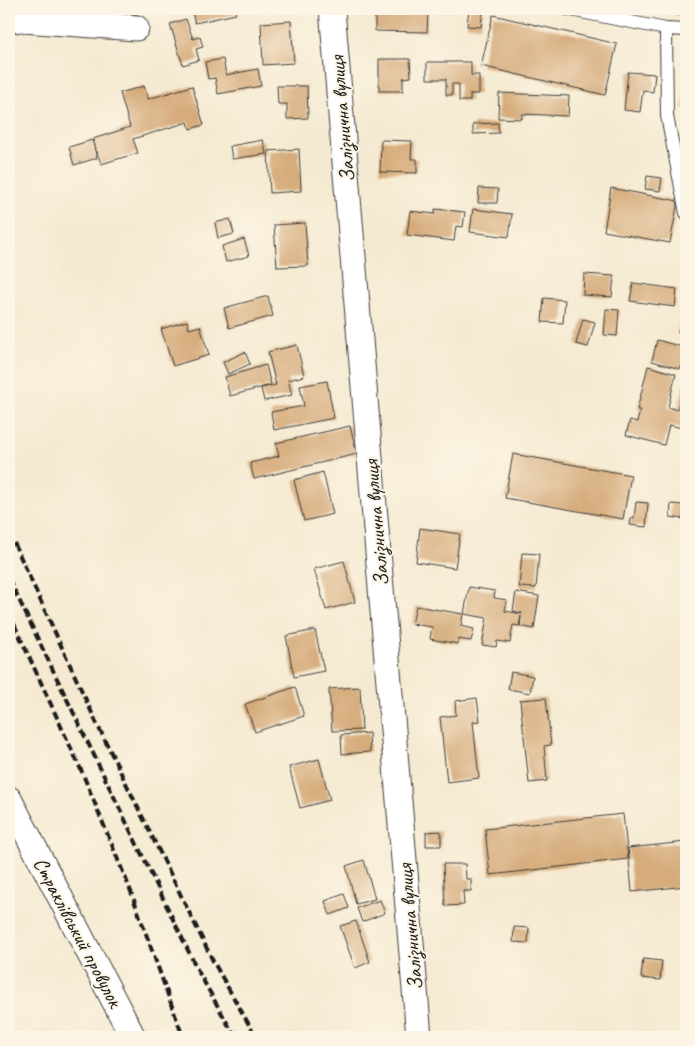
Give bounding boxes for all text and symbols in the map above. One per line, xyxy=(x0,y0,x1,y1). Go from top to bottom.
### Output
street label: Залізнична вулиця xyxy=(323,53,361,183)
street label: Залізнична вулиця xyxy=(357,457,395,587)
street label: Страклівський провулок xyxy=(28,853,130,1013)
street label: Залізнична вулиця xyxy=(391,861,429,991)

